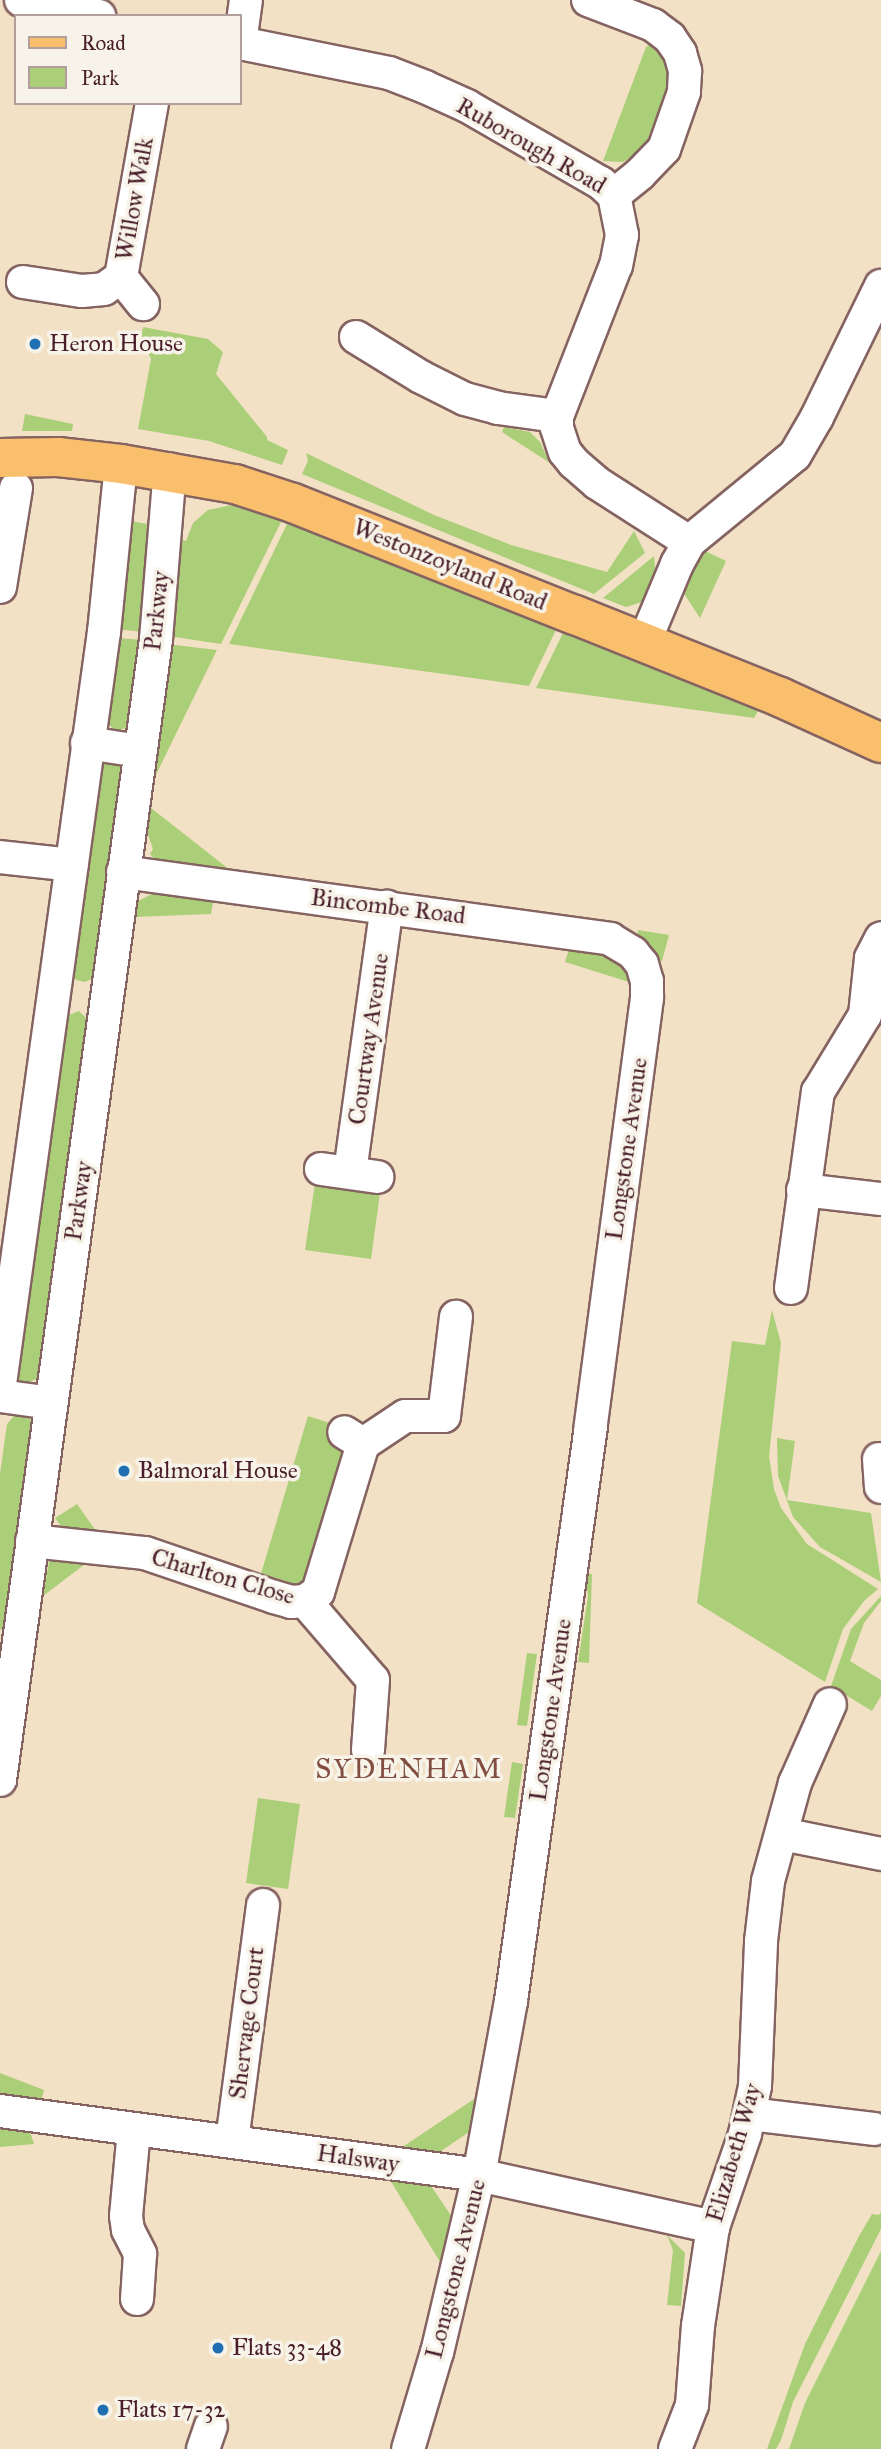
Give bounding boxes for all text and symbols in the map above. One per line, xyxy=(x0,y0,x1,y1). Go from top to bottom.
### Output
legend xyxy=(14,14,242,105)
text: Road xyxy=(81,30,126,56)
text: Park xyxy=(81,65,119,91)
street label: Ruborough Road xyxy=(451,92,611,200)
street label: Willow Walk xyxy=(110,135,160,263)
place label: Heron House xyxy=(49,330,183,358)
marker: Heron House xyxy=(27,336,43,352)
street label: Westonzoyland Road xyxy=(349,513,551,617)
street label: Parkway xyxy=(138,570,176,652)
street label: Bincombe Road xyxy=(309,883,467,931)
street label: Courtway Avenue xyxy=(343,951,395,1127)
street label: Longstone Avenue xyxy=(600,1056,654,1242)
street label: Parkway xyxy=(59,1159,99,1243)
place label: Balmoral House xyxy=(138,1457,298,1485)
marker: Balmoral House xyxy=(116,1463,132,1479)
street label: Charlton Close xyxy=(148,1543,298,1611)
street label: Longstone Avenue xyxy=(524,1617,578,1803)
district label: SYDENHAM xyxy=(316,1752,502,1786)
street label: Shervage Court xyxy=(223,1945,271,2101)
street label: Elizabeth Way xyxy=(700,2080,768,2226)
street label: Halsway xyxy=(315,2139,401,2179)
street label: Longstone Avenue xyxy=(420,2176,492,2362)
place label: Flats 33-48 xyxy=(232,2334,342,2362)
marker: Flats 33-48 xyxy=(210,2340,226,2356)
place label: Flats 17-32 xyxy=(117,2396,225,2424)
marker: Flats 17-32 xyxy=(95,2402,111,2418)

